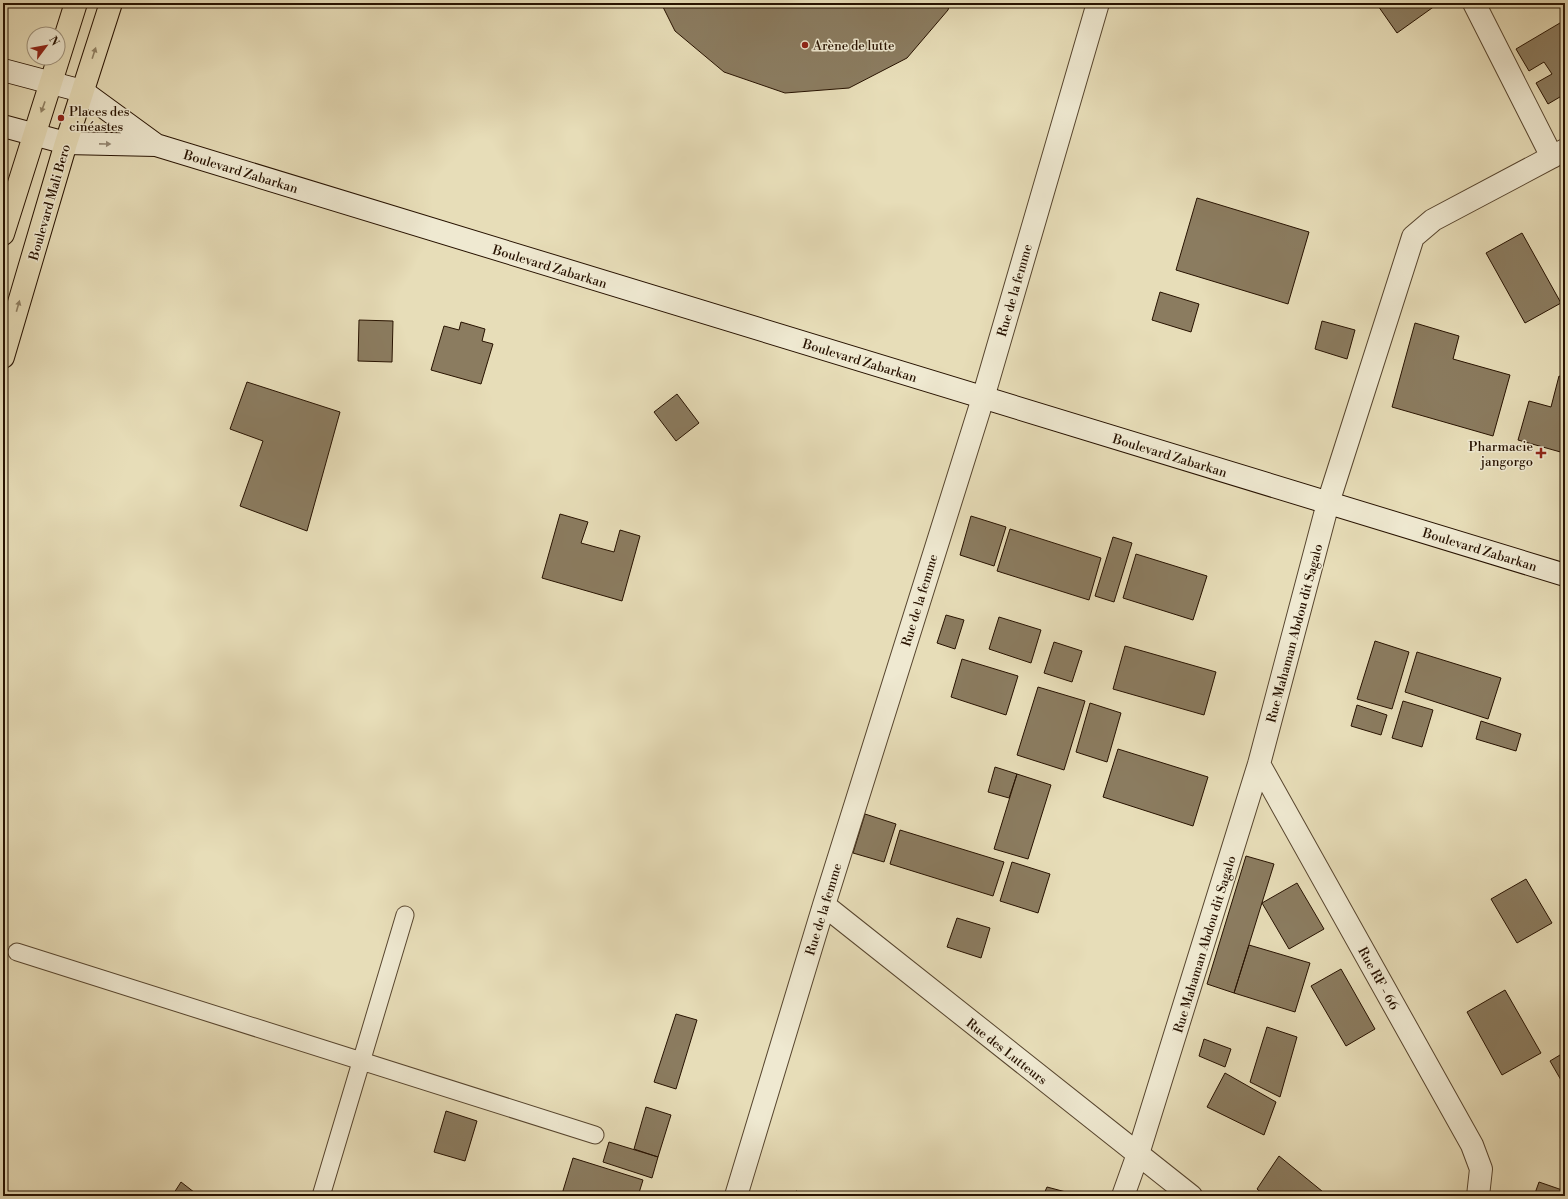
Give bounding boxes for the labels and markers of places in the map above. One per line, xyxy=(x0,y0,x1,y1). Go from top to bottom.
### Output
place label: Arène de lutte xyxy=(812,38,895,54)
marker: Arène de lutte xyxy=(800,40,810,50)
place label: Places des cinéastes xyxy=(69,104,130,135)
marker: Places des cinéastes xyxy=(56,113,66,123)
place label: Pharmacie jangorgo xyxy=(1469,439,1533,470)
marker: Pharmacie jangorgo xyxy=(1536,448,1546,458)

